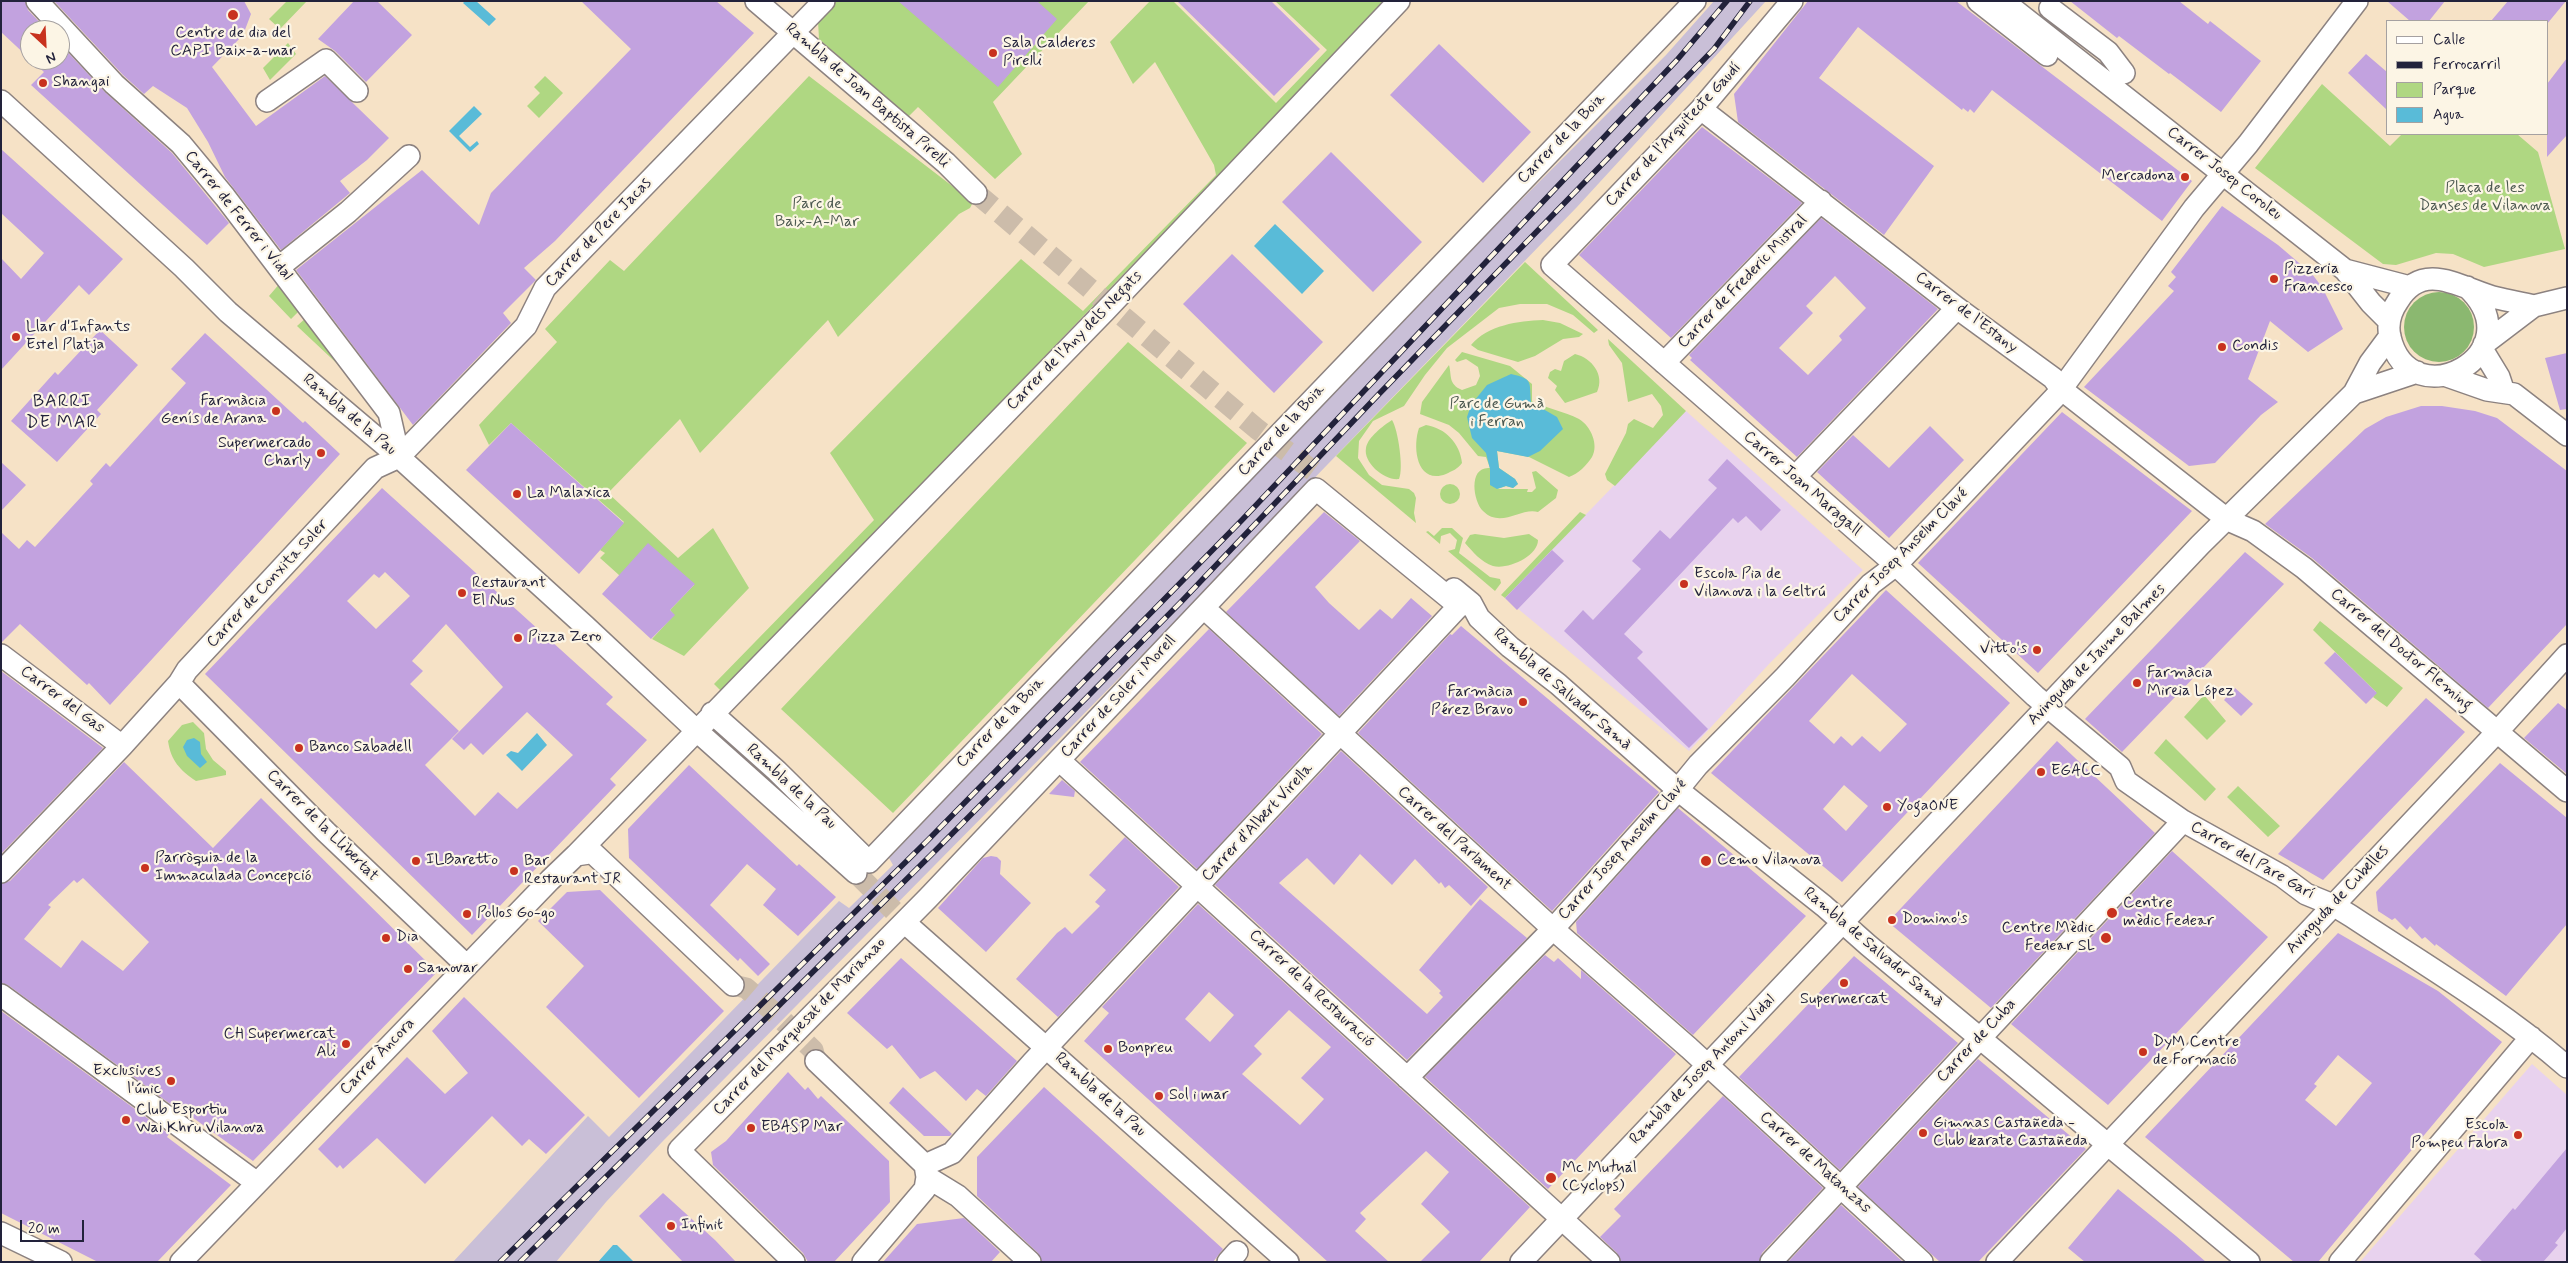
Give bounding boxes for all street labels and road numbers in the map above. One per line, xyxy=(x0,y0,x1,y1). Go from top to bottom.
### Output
street label: Rambla de Joan Baptista Pirelli xyxy=(781,19,953,173)
street label: Carrer de l'Arquitecte Gaudí xyxy=(1602,59,1746,211)
street label: Carrer de la Boia xyxy=(1514,90,1610,188)
street label: Carrer Josep Coroleu xyxy=(2163,123,2285,225)
street label: Carrer de Ferrer i Vidal xyxy=(180,147,296,285)
street label: Carrer de Pere Jacas xyxy=(542,174,656,292)
street label: Carrer de Frederic Mistral xyxy=(1674,211,1812,353)
street label: Carrer de l'Any dels Negats xyxy=(1003,267,1147,415)
street label: Carrer de l'Estany xyxy=(1911,268,2021,358)
street label: Rambla de la Pau xyxy=(298,370,400,460)
street label: Carrer de la Boia xyxy=(1235,381,1329,481)
street label: Carrer Joan Maragall xyxy=(1739,427,1865,541)
street label: Carrer Josep Anselm Clavé xyxy=(1830,485,1972,627)
street label: Carrer de Conxita Soler xyxy=(203,516,333,652)
street label: Avinguda de Jaume Balmes xyxy=(2024,580,2170,730)
street label: Carrer del Doctor Fleming xyxy=(2326,585,2476,715)
street label: Rambla de Salvador Samà xyxy=(1489,625,1635,755)
street label: Carrer de Soler i Morell xyxy=(1057,632,1181,762)
street label: Carrer del Gas xyxy=(16,662,108,738)
street label: Carrer de la Boia xyxy=(953,674,1049,772)
street label: Rambla de la Pau xyxy=(742,740,840,834)
street label: Carrer d'Albert Virella xyxy=(1198,760,1318,886)
street label: Carrer de la Llibertat xyxy=(262,766,382,886)
street label: Carrer Josep Anselm Clavé xyxy=(1555,776,1691,924)
street label: Carrer del Parlament xyxy=(1393,783,1515,895)
street label: Carrer del Pare Garí xyxy=(2187,818,2317,904)
street label: Avinguda de Cubelles xyxy=(2283,842,2393,958)
street label: Rambla de Salvador Samà xyxy=(1799,884,1947,1012)
street label: Carrer de la Restauració xyxy=(1245,926,1377,1052)
street label: Carrer del Marquesat de Marianao xyxy=(710,934,890,1120)
street label: Rambla de Josep Antoni Vidal xyxy=(1626,991,1780,1149)
street label: Carrer de Cuba xyxy=(1933,995,2021,1087)
street label: Carrer Àncora xyxy=(337,1015,419,1099)
street label: Rambla de la Pau xyxy=(1050,1049,1150,1141)
street label: Carrer de Matanzas xyxy=(1755,1108,1875,1218)

